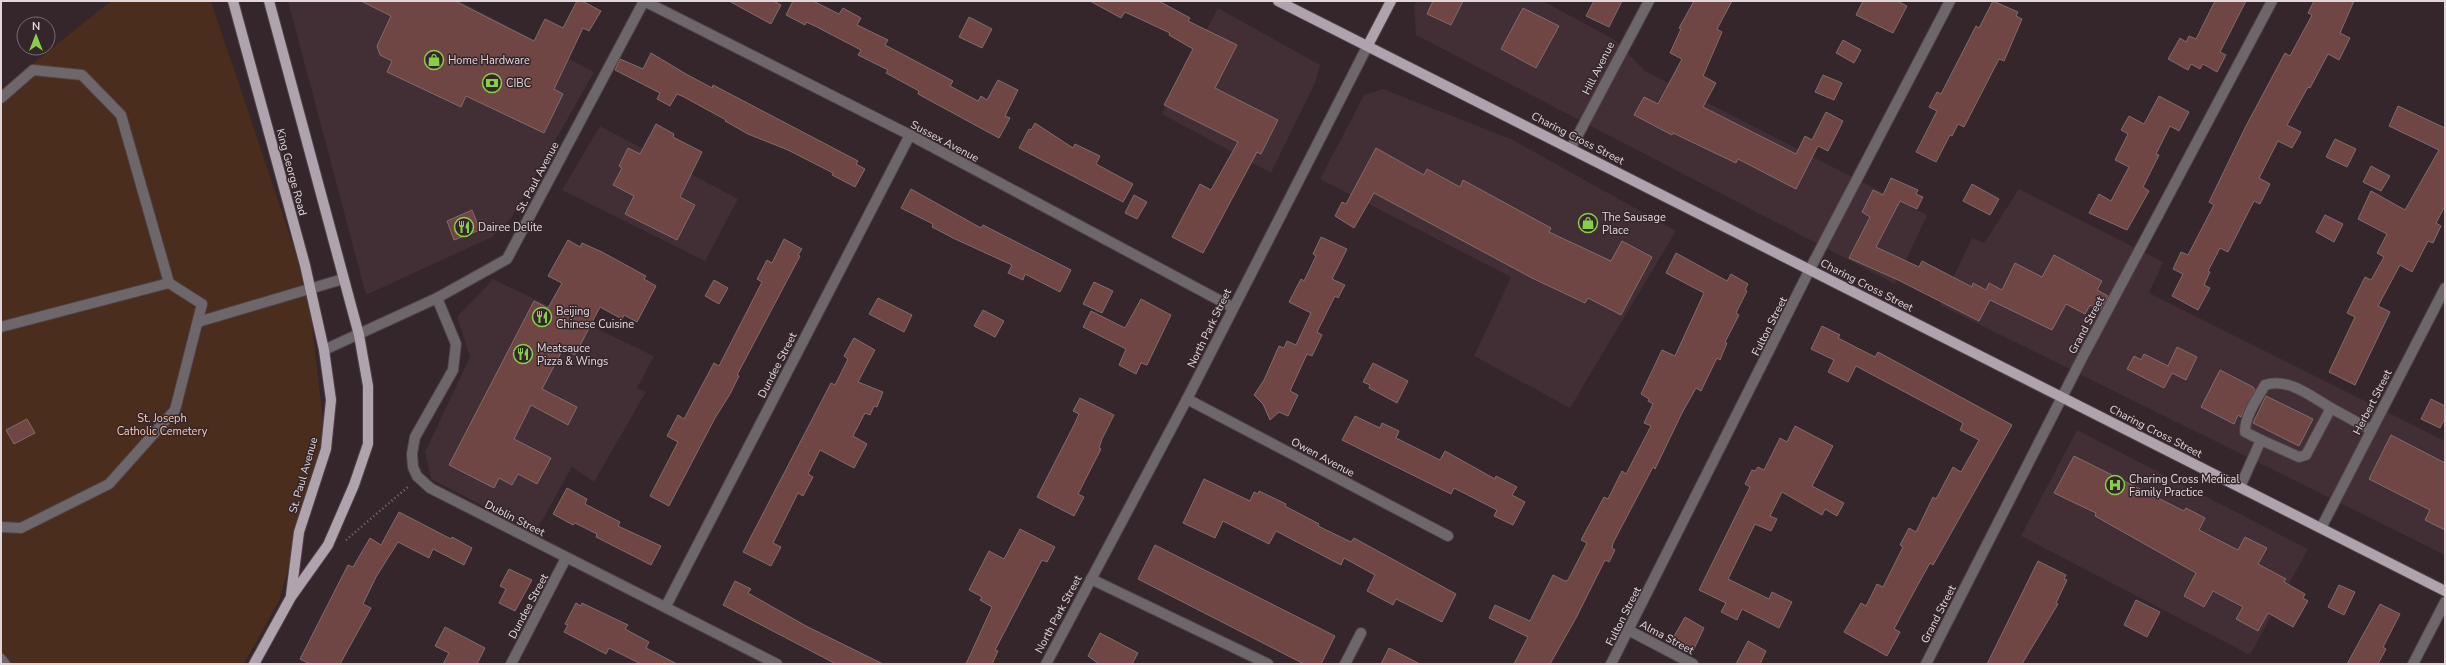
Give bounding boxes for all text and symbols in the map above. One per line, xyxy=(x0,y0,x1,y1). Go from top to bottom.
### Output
north arrow xyxy=(16,16,56,56)
text: N xyxy=(32,19,40,34)
street label: Hill Avenue xyxy=(1579,39,1618,97)
shop icon: Home Hardware xyxy=(423,49,445,71)
place label: Home Hardware xyxy=(448,53,530,68)
bank icon: CIBC xyxy=(481,72,503,94)
place label: CIBC xyxy=(506,76,531,91)
street label: Charing Cross Street xyxy=(1529,109,1627,168)
street label: Sussex Avenue xyxy=(908,117,982,166)
street label: King George Road xyxy=(273,127,310,217)
street label: St. Paul Avenue xyxy=(512,139,563,215)
place label: The Sausage Place xyxy=(1602,210,1666,238)
shop icon: The Sausage Place xyxy=(1577,212,1599,234)
restaurant icon: Dairee Delite xyxy=(453,216,475,238)
place label: Dairee Delite xyxy=(478,220,543,235)
street label: Charing Cross Street xyxy=(1818,256,1916,315)
street label: North Park Street xyxy=(1184,286,1235,370)
street label: Fulton Street xyxy=(1748,294,1791,358)
street label: Grand Street xyxy=(2065,294,2108,357)
place label: Beijing Chinese Cuisine xyxy=(556,304,634,332)
restaurant icon: Beijing Chinese Cuisine xyxy=(531,306,553,328)
street label: Dundee Street xyxy=(755,330,800,401)
place label: Meatsauce Pizza & Wings xyxy=(537,341,608,369)
restaurant icon: Meatsauce Pizza & Wings xyxy=(512,343,534,365)
street label: Herbert Street xyxy=(2350,367,2395,437)
street label: Charing Cross Street xyxy=(2107,402,2205,461)
park label: St. Joseph Catholic Cemetery xyxy=(117,411,208,439)
street label: Owen Avenue xyxy=(1288,434,1357,481)
street label: St. Paul Avenue xyxy=(285,435,322,515)
place label: Charing Cross Medical Family Practice xyxy=(2129,472,2240,500)
hospital icon: Charing Cross Medical Family Practice xyxy=(2104,474,2126,496)
street label: Dublin Street xyxy=(482,497,548,540)
street label: Dundee Street xyxy=(505,571,552,641)
street label: North Park Street xyxy=(1032,573,1085,656)
street label: Grand Street xyxy=(1917,583,1960,646)
street label: Fulton Street xyxy=(1602,584,1645,648)
street label: Alma Street xyxy=(1637,617,1697,658)

